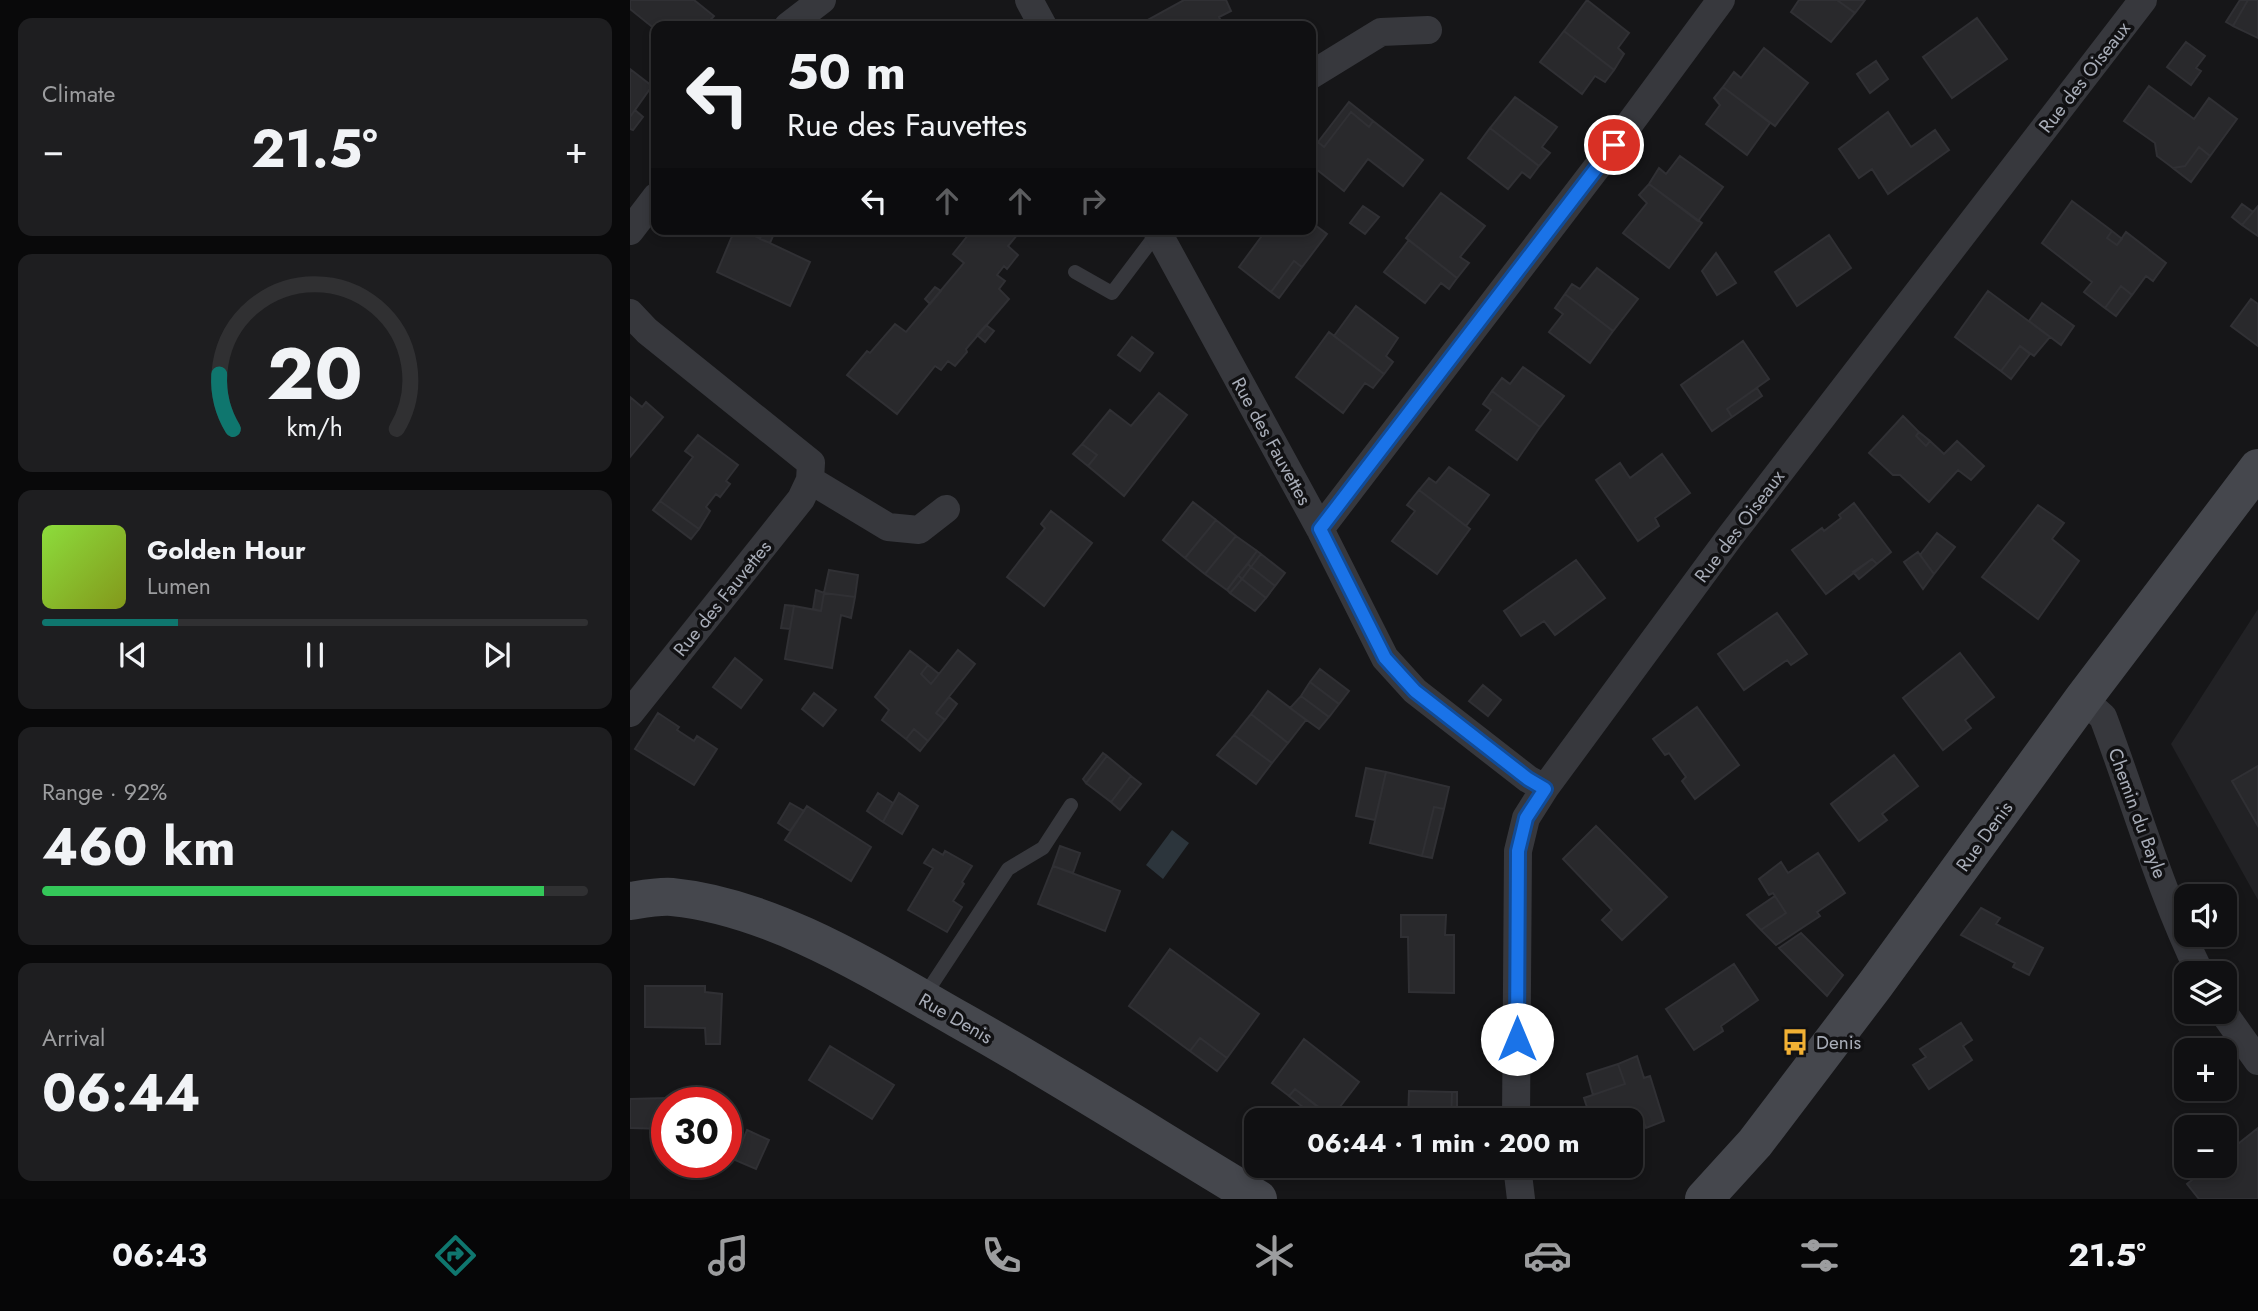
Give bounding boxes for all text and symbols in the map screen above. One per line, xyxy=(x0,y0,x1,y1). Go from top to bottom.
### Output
street label: Rue des Oiseaux xyxy=(2032,16,2136,139)
text: 50 m xyxy=(787,37,906,107)
icon: left xyxy=(672,49,763,140)
text: Climate xyxy=(42,77,115,111)
text: Rue des Fauvettes xyxy=(787,102,1027,148)
text: 21.5° xyxy=(251,111,378,187)
pin xyxy=(1584,115,1644,175)
text: − xyxy=(42,122,64,177)
text: + xyxy=(565,122,588,177)
icon: arrive xyxy=(1595,126,1633,164)
icon: left xyxy=(855,182,893,220)
icon: ahead xyxy=(928,182,966,220)
icon: ahead xyxy=(1001,182,1039,220)
icon: right xyxy=(1074,182,1112,220)
text: 20 xyxy=(267,322,363,427)
street label: Rue des Fauvettes xyxy=(1225,372,1318,510)
text: km/h xyxy=(287,409,343,445)
street label: Rue des Oiseaux xyxy=(1688,464,1791,588)
text: Golden Hour xyxy=(147,531,306,569)
street label: Rue des Fauvettes xyxy=(667,534,778,662)
text: Lumen xyxy=(147,569,211,603)
icon: previous xyxy=(114,636,152,674)
icon: pause xyxy=(296,636,334,674)
icon: next xyxy=(478,636,516,674)
street label: Chemin du Bayle xyxy=(2101,744,2174,882)
text: Range · 92% xyxy=(42,775,167,809)
street label: Rue Denis xyxy=(1950,795,2019,877)
text: 460 km xyxy=(42,809,236,885)
map controls xyxy=(2174,884,2237,1178)
button: sound xyxy=(2174,884,2237,947)
button: layers xyxy=(2174,961,2237,1024)
street label: Rue Denis xyxy=(914,986,998,1051)
position arrow xyxy=(1480,1002,1554,1076)
text: Arrival xyxy=(42,1021,105,1055)
bus stop icon: Denis xyxy=(1780,1027,1810,1057)
place label: Denis xyxy=(1816,1029,1862,1056)
button: + xyxy=(2174,1038,2237,1101)
text: 06:44 xyxy=(42,1055,201,1131)
speed limit sign: 30 xyxy=(651,1087,742,1178)
button: − xyxy=(2174,1115,2237,1178)
text: 06:44 · 1 min · 200 m xyxy=(1307,1124,1580,1162)
icon: directions xyxy=(431,1231,480,1280)
icon: music xyxy=(704,1231,753,1280)
icon: phone xyxy=(977,1231,1026,1280)
icon: climate xyxy=(1250,1231,1299,1280)
icon: car xyxy=(1523,1231,1572,1280)
icon: filters xyxy=(1795,1231,1844,1280)
text: 06:43 xyxy=(112,1232,207,1278)
text: 21.5° xyxy=(2068,1232,2146,1278)

